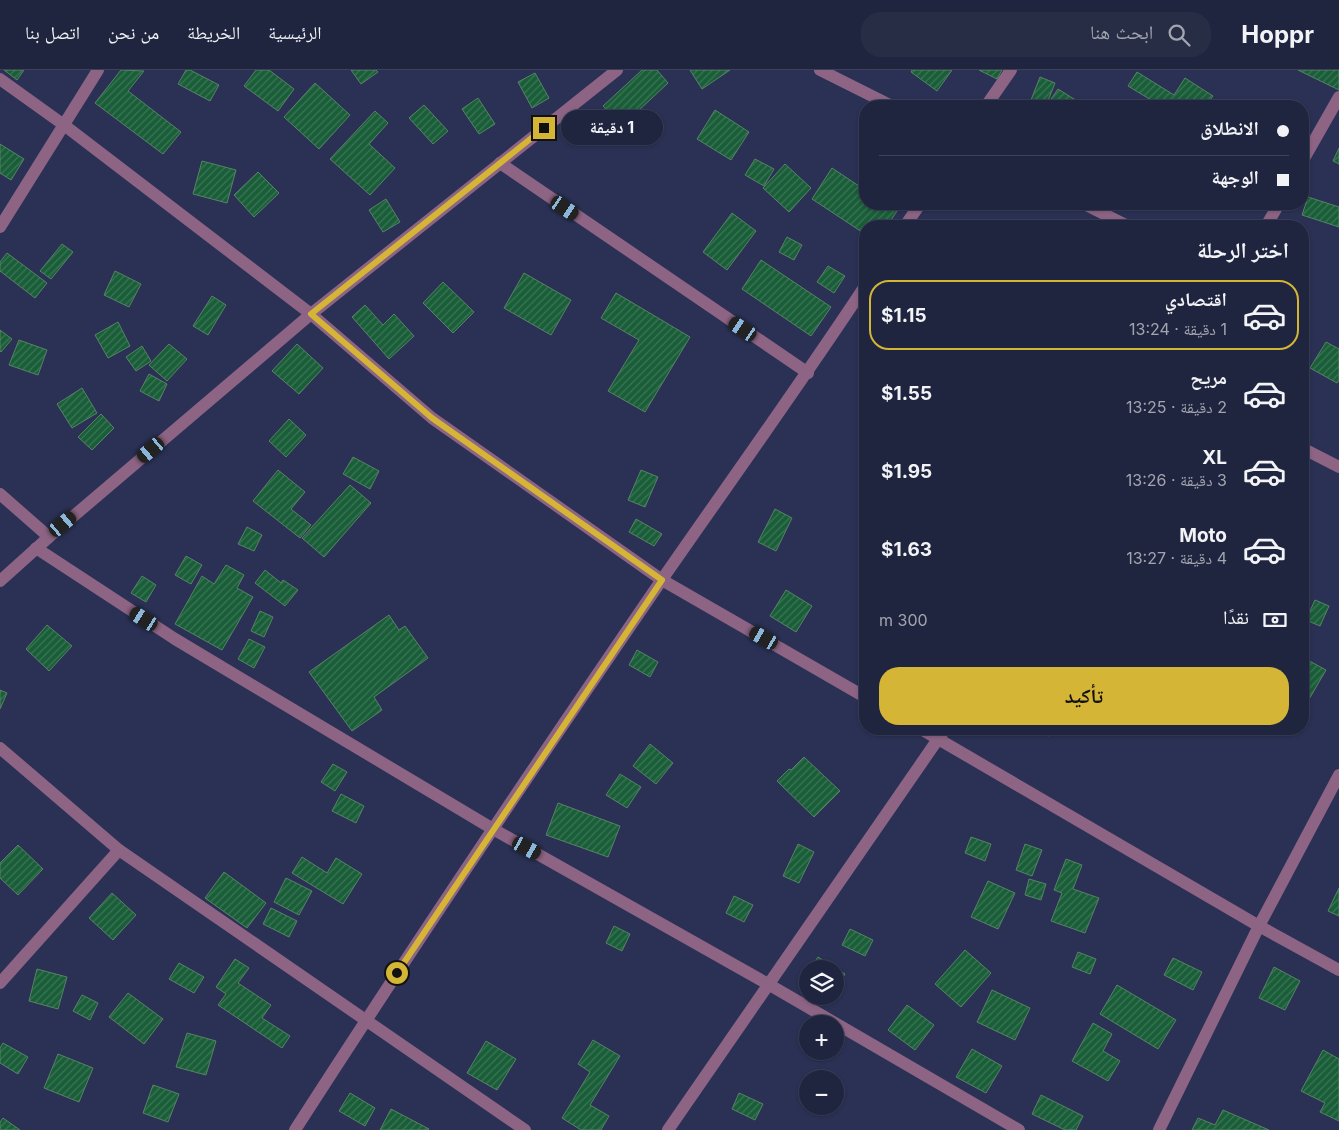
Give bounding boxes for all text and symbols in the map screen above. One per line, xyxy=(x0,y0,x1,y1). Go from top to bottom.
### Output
search box xyxy=(861,12,1211,57)
text: Hoppr xyxy=(1241,20,1314,49)
text: ابحث هنا xyxy=(1090,21,1153,44)
icon: search xyxy=(1165,21,1193,49)
text: اتصل بنا xyxy=(25,22,80,43)
text: من نحن xyxy=(108,22,159,43)
text: الخريطة xyxy=(187,22,240,43)
text: الرئيسية xyxy=(268,22,322,43)
callout: 1 دقيقة xyxy=(562,110,664,146)
route end xyxy=(533,117,555,139)
text: 1 دقيقة xyxy=(590,117,634,137)
text: الانطلاق xyxy=(1200,117,1259,140)
text: الوجهة xyxy=(1211,166,1259,189)
car xyxy=(548,193,581,223)
text: اختر الرحلة xyxy=(1197,237,1289,263)
text: اقتصادي xyxy=(1165,288,1227,311)
icon: car xyxy=(1242,293,1287,338)
text: $1.15 xyxy=(881,304,927,327)
car xyxy=(726,314,759,344)
text: 1 دقيقة · 13:24 xyxy=(1129,319,1227,339)
text: مريح xyxy=(1190,366,1227,389)
icon: car xyxy=(1242,371,1287,416)
text: $1.55 xyxy=(881,382,932,405)
text: 2 دقيقة · 13:25 xyxy=(1126,397,1227,417)
car xyxy=(134,435,167,465)
text: XL xyxy=(1202,446,1227,469)
icon: car xyxy=(1242,449,1287,494)
text: $1.95 xyxy=(881,460,932,483)
text: 3 دقيقة · 13:26 xyxy=(1126,470,1227,490)
car xyxy=(46,509,79,539)
text: Moto xyxy=(1179,524,1227,547)
icon: car xyxy=(1242,527,1287,572)
text: $1.63 xyxy=(881,538,932,561)
text: 4 دقيقة · 13:27 xyxy=(1126,548,1227,568)
car xyxy=(127,605,160,633)
text: نقدًا xyxy=(1223,606,1249,629)
icon: cash xyxy=(1261,606,1289,634)
text: 300 m xyxy=(879,610,928,630)
car xyxy=(747,624,780,652)
button: تأكيد xyxy=(879,667,1289,725)
car xyxy=(510,834,543,862)
map controls xyxy=(799,960,844,1115)
button: layers xyxy=(799,960,844,1005)
route start xyxy=(386,962,408,984)
button: + xyxy=(799,1015,844,1060)
button: − xyxy=(799,1070,844,1115)

